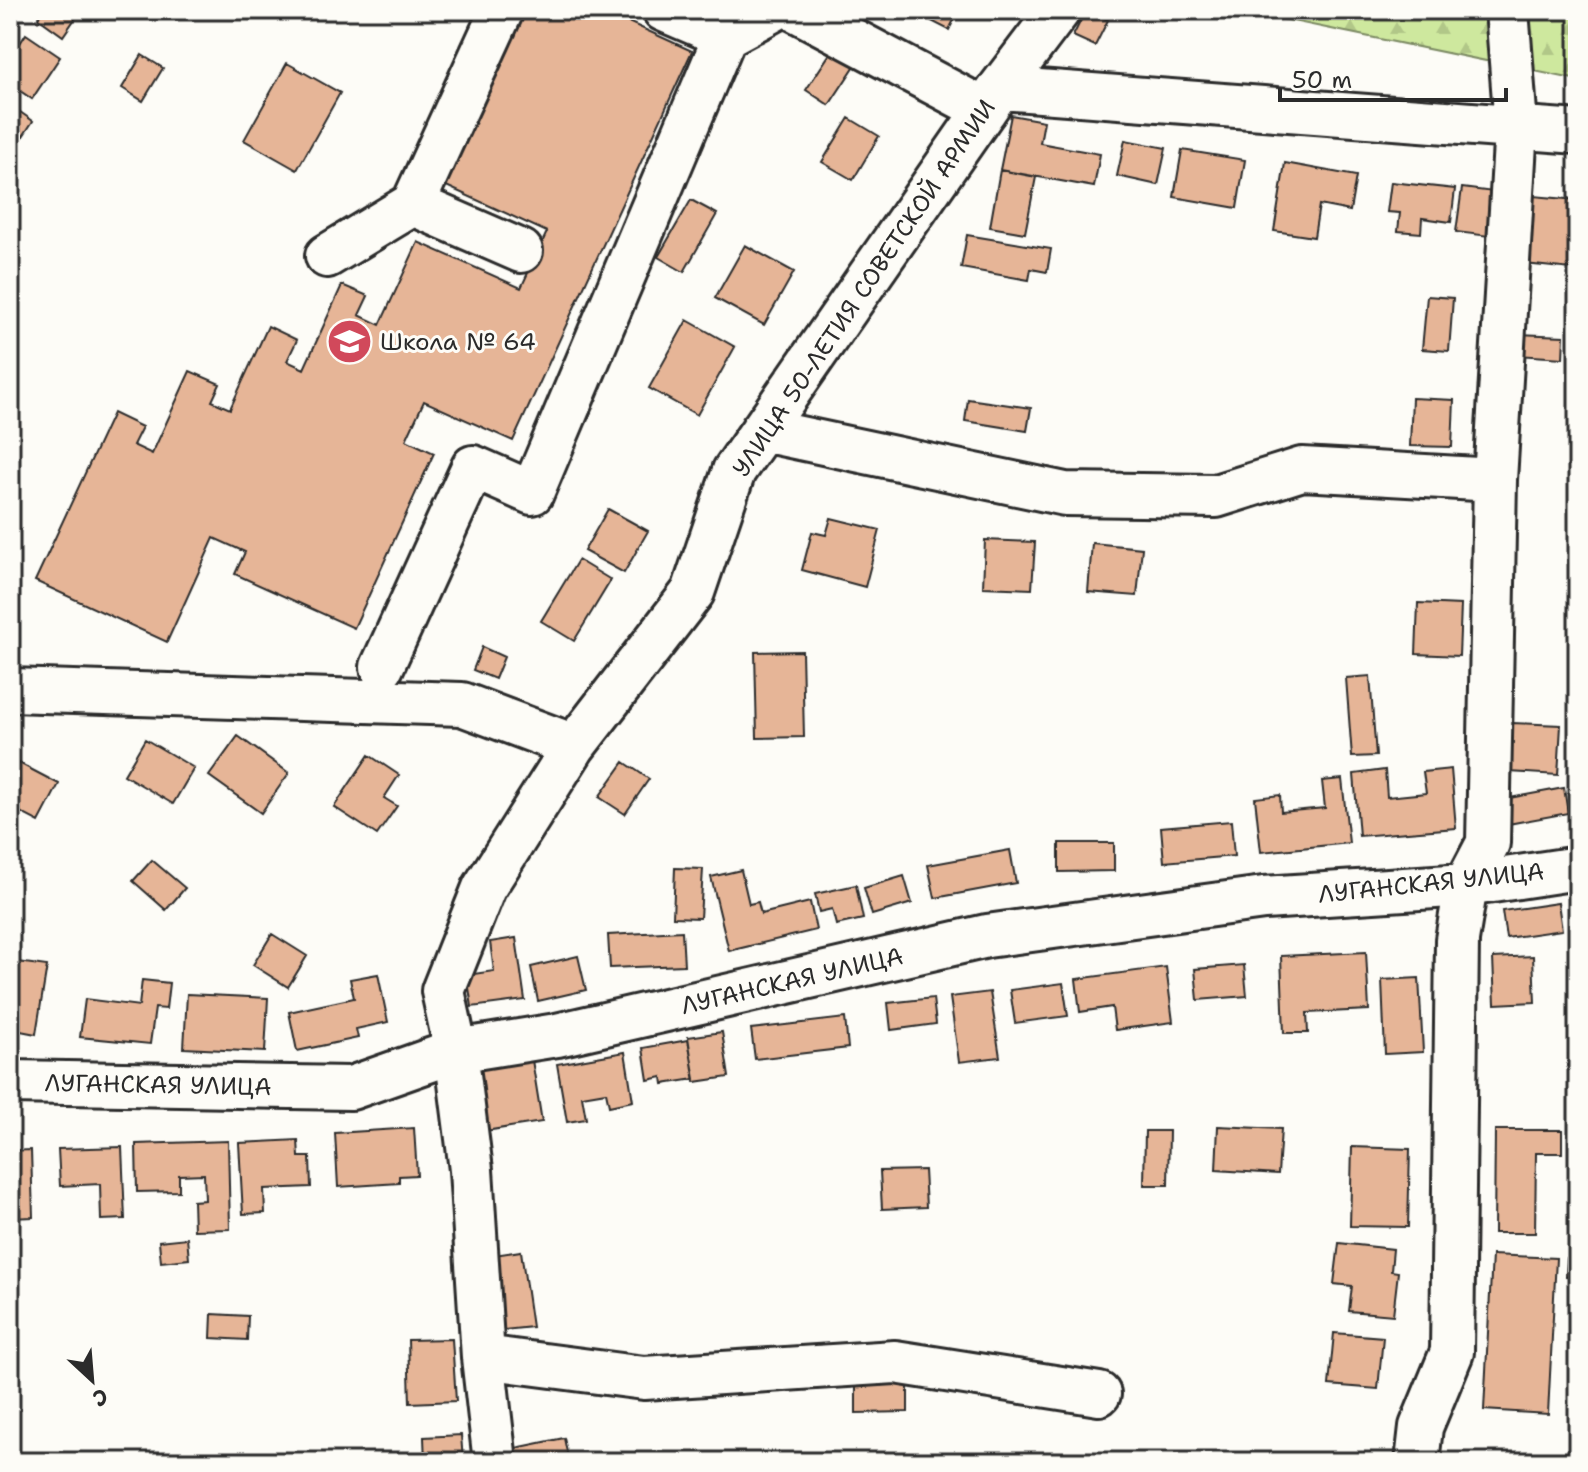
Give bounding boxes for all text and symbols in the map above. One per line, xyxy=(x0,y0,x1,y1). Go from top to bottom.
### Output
scale bar xyxy=(1280,52,1506,102)
text: 50 m xyxy=(1292,64,1352,96)
street label: УЛИЦА 50-ЛЕТИЯ СОВЕТСКОЙ АРМИИ xyxy=(725,93,1003,483)
school or university icon: Школа № 64 xyxy=(325,318,373,366)
place label: Школа № 64 xyxy=(380,326,536,358)
street label: ЛУГАНСКАЯ УЛИЦА xyxy=(1316,855,1546,911)
street label: ЛУГАНСКАЯ УЛИЦА xyxy=(678,940,906,1022)
street label: ЛУГАНСКАЯ УЛИЦА xyxy=(44,1067,272,1103)
north arrow xyxy=(52,1340,132,1420)
text: С xyxy=(88,1382,113,1414)

